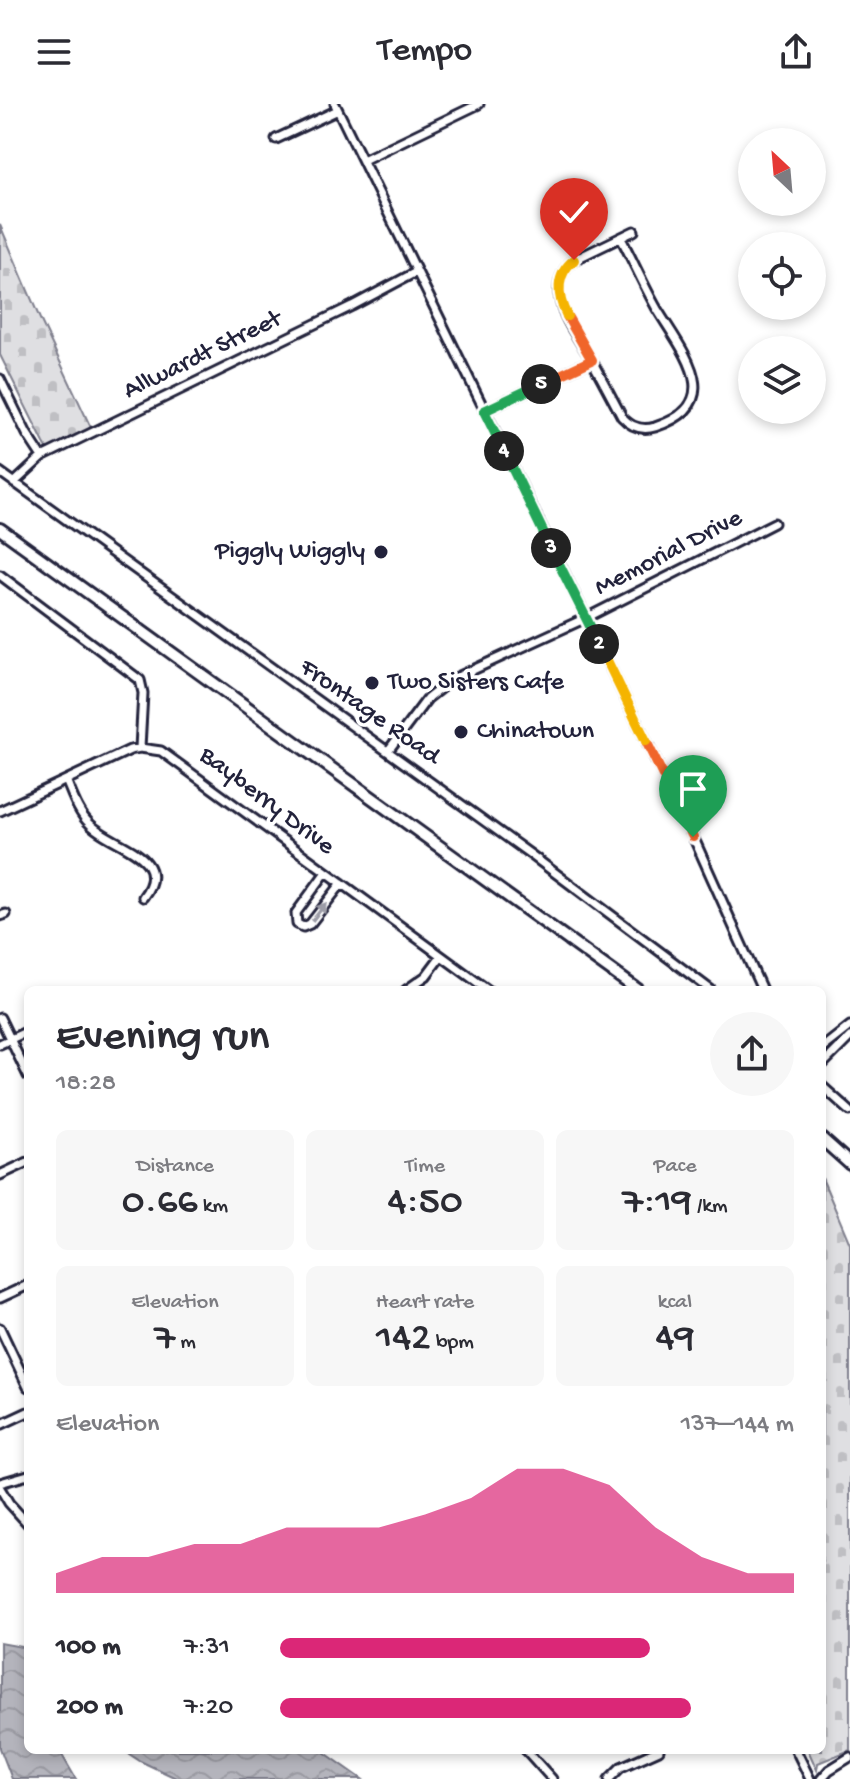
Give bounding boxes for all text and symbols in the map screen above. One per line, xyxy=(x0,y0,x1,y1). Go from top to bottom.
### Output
icon: menu xyxy=(32,30,76,74)
icon: share xyxy=(774,30,818,74)
text: Tempo xyxy=(378,31,472,74)
north arrow xyxy=(738,128,826,216)
map controls xyxy=(738,128,826,424)
pin xyxy=(540,178,608,260)
icon: check xyxy=(552,190,596,234)
button: locate xyxy=(738,232,826,320)
street label: Allwardt Street xyxy=(119,303,289,408)
button: layers xyxy=(738,336,826,424)
pin: 5 xyxy=(521,364,561,404)
text: 5 xyxy=(535,371,547,397)
pin: 4 xyxy=(484,431,524,471)
text: 4 xyxy=(499,438,509,464)
street label: Memorial Drive xyxy=(590,503,748,604)
pin: 3 xyxy=(531,528,571,568)
text: 3 xyxy=(545,535,557,561)
place label: Piggly Wiggly xyxy=(214,537,365,568)
marker: Piggly Wiggly xyxy=(372,543,390,561)
pin: 2 xyxy=(579,624,619,664)
text: 2 xyxy=(594,631,604,657)
street label: Frontage Road xyxy=(292,653,447,774)
place label: Two Sisters Cafe xyxy=(386,668,565,699)
marker: Two Sisters Cafe xyxy=(363,674,381,692)
place label: Chinatown xyxy=(477,717,595,748)
marker: Chinatown xyxy=(452,723,470,741)
street label: Bayberry Drive xyxy=(191,740,340,863)
pin xyxy=(659,755,727,837)
icon: arrive xyxy=(671,767,715,811)
one-way arrow xyxy=(311,902,327,922)
button: share xyxy=(710,1012,794,1096)
text: Evening run xyxy=(56,1013,269,1065)
text: 18:28 xyxy=(56,1069,116,1100)
text: Distance xyxy=(136,1154,214,1180)
text: Time xyxy=(405,1154,445,1180)
text: Pace xyxy=(653,1154,697,1180)
text: 0.66 xyxy=(122,1180,198,1227)
text: 4:50 xyxy=(387,1180,463,1227)
text: 7:19 xyxy=(622,1180,692,1227)
text: km xyxy=(198,1194,228,1220)
text: /km xyxy=(692,1194,728,1220)
text: Elevation xyxy=(131,1290,219,1316)
text: Heart rate xyxy=(376,1290,474,1316)
text: kcal xyxy=(658,1290,692,1316)
text: 7 xyxy=(154,1316,175,1363)
text: 142 xyxy=(376,1316,431,1363)
text: 49 xyxy=(656,1316,694,1363)
text: m xyxy=(175,1330,196,1356)
text: bpm xyxy=(431,1330,474,1356)
text: Elevation xyxy=(56,1410,159,1441)
text: 137–144 m xyxy=(681,1410,794,1441)
text: 100 m xyxy=(56,1633,121,1664)
text: 7:31 xyxy=(184,1633,230,1664)
text: 200 m xyxy=(56,1693,123,1724)
text: 7:20 xyxy=(184,1693,233,1724)

